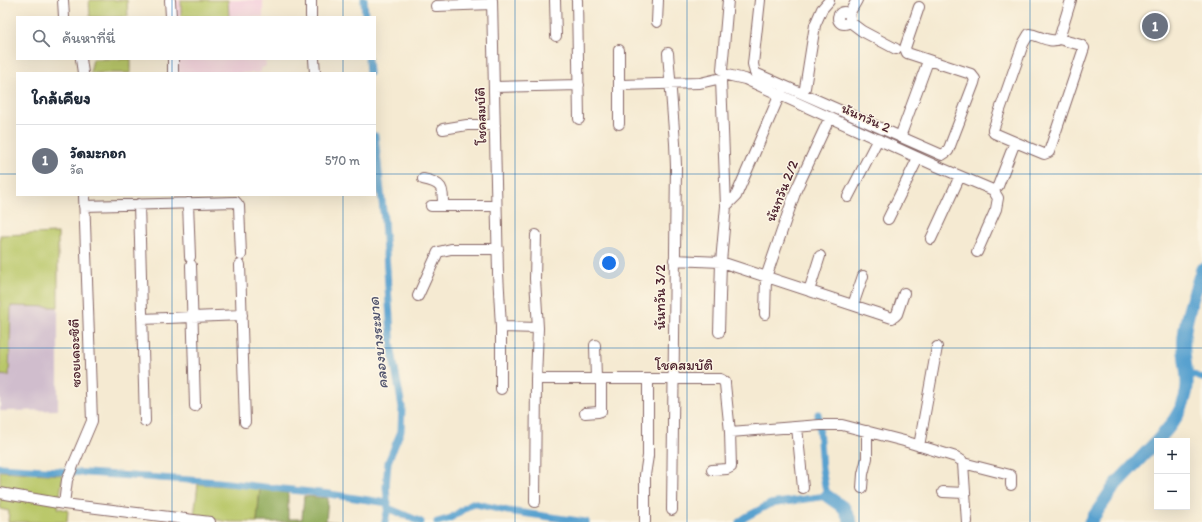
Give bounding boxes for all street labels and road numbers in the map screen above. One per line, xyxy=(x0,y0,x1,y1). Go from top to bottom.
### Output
street label: โชคสมบัติ xyxy=(471,87,491,146)
street label: นันทวัน 2 xyxy=(839,100,894,137)
street label: นันทวัน 2/2 xyxy=(762,157,802,224)
street label: นันทวัน 3/2 xyxy=(652,264,669,330)
street label: ซอยเดอะซิตี xyxy=(65,318,85,388)
street label: โชคสมบัติ xyxy=(654,357,713,374)

